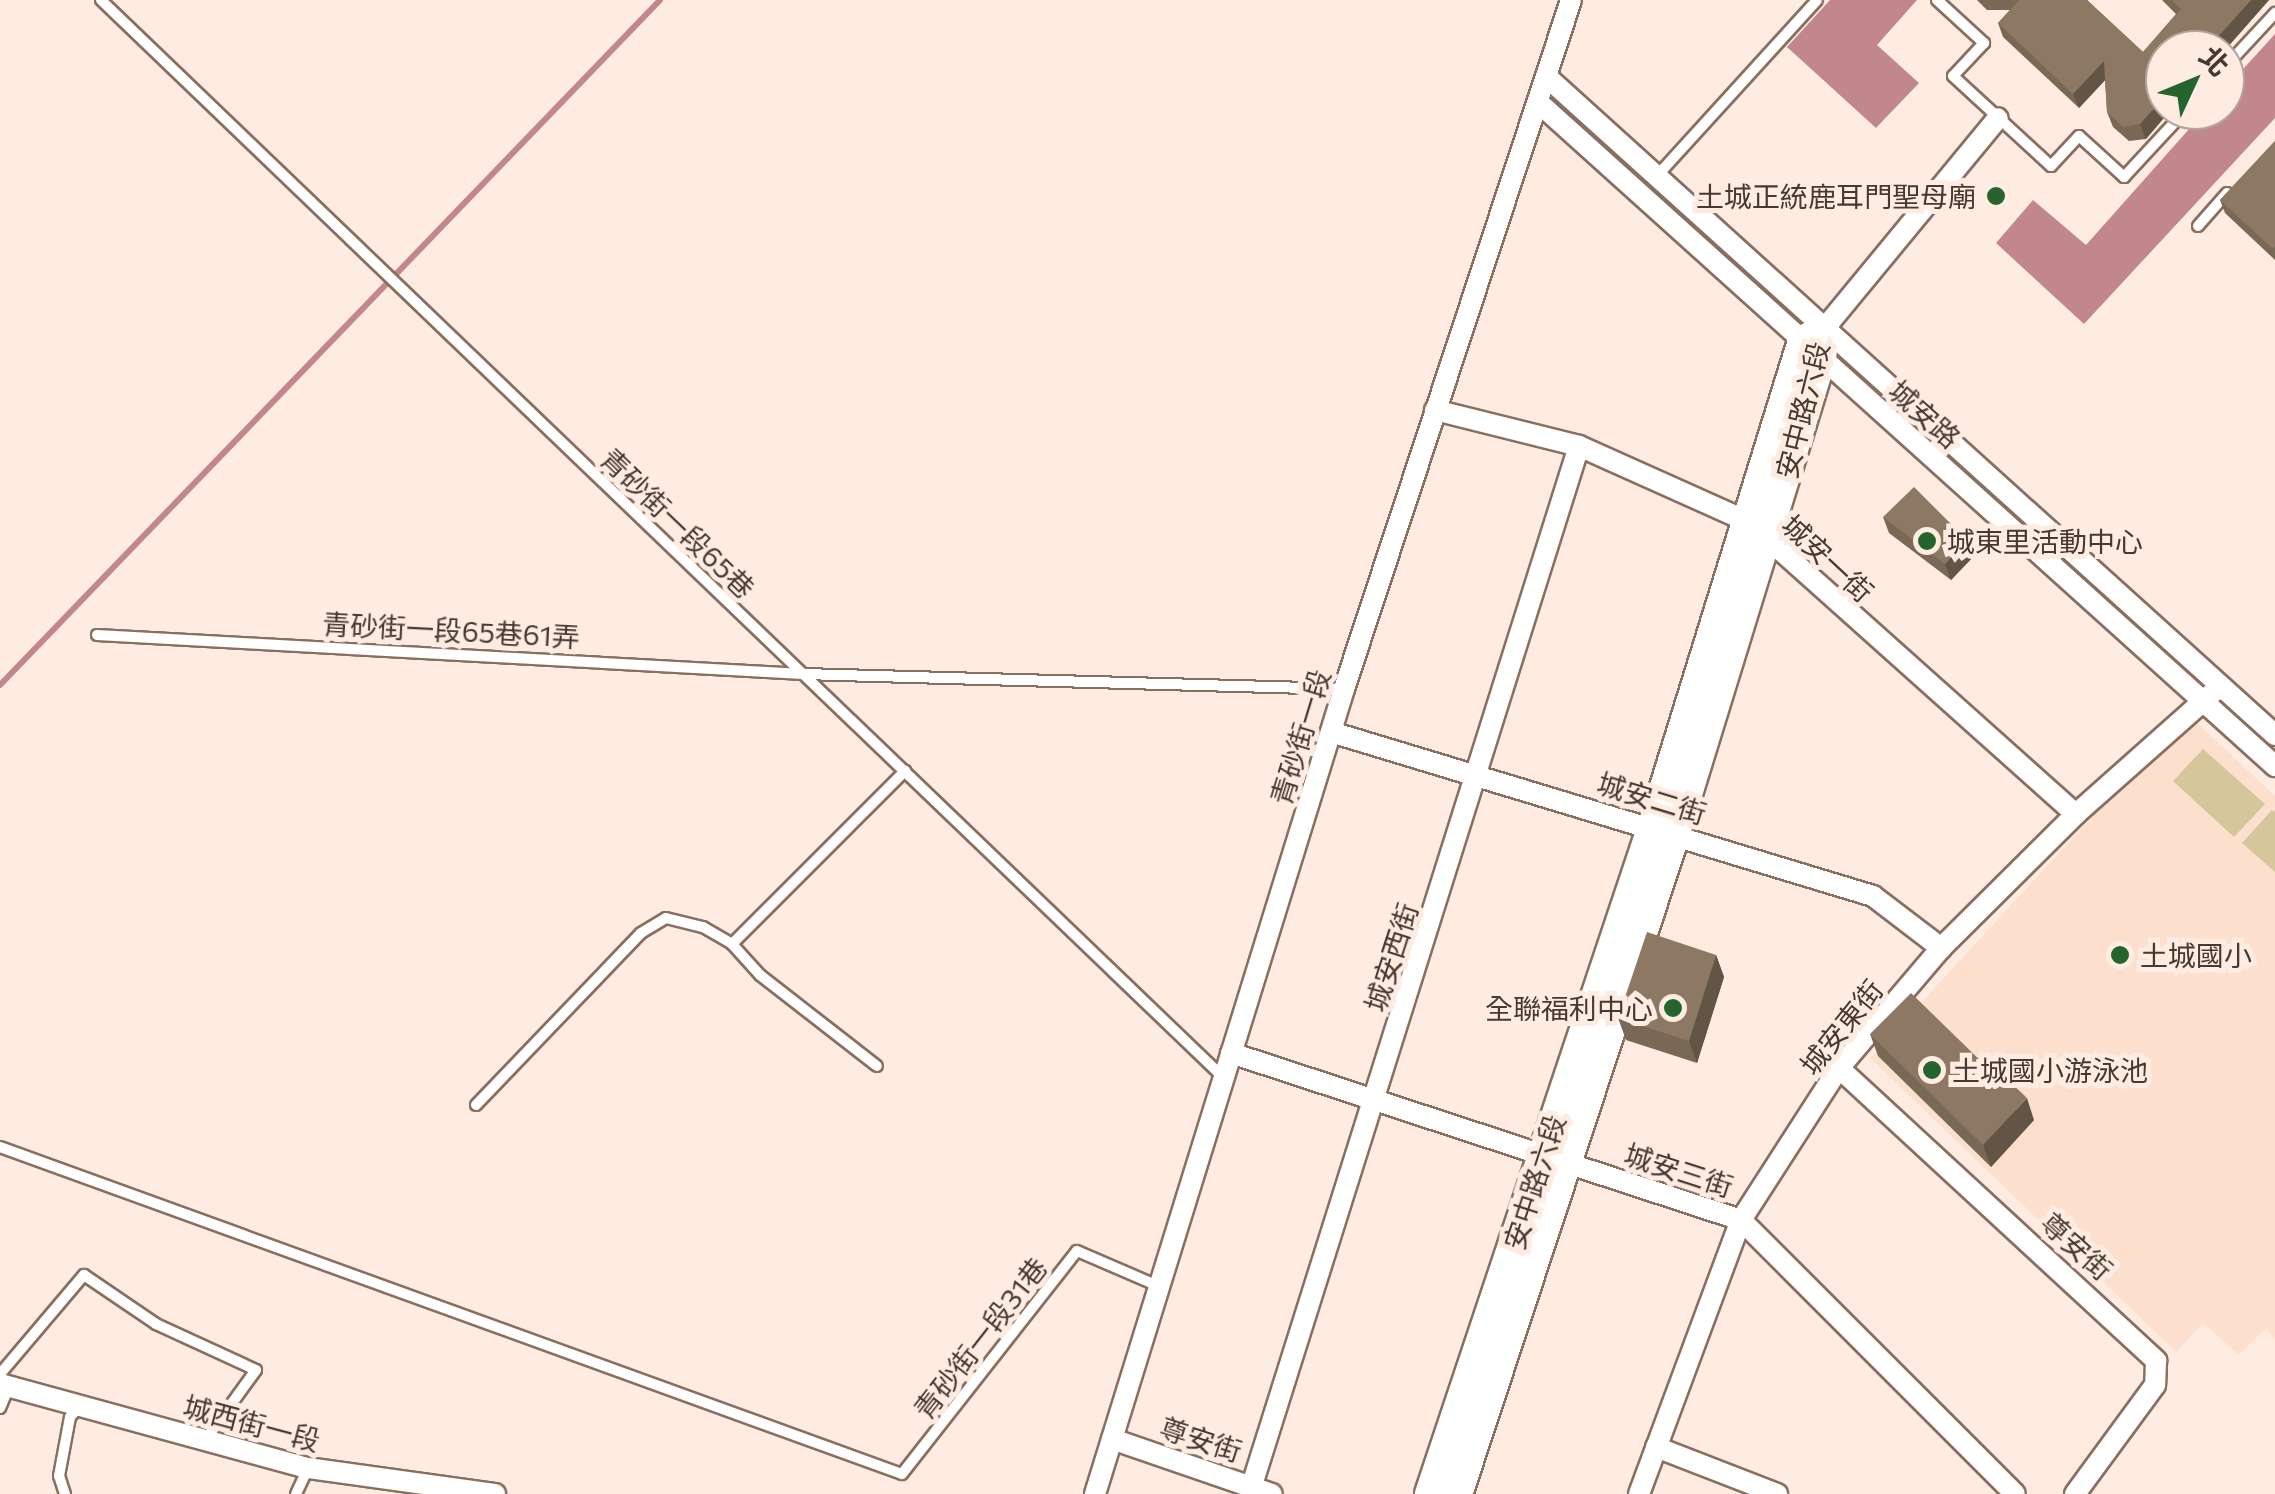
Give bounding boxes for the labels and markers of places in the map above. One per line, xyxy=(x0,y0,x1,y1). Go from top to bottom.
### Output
place label: 土城正統鹿耳門聖母廟 xyxy=(1696,179,1976,213)
marker: 土城正統鹿耳門聖母廟 xyxy=(1985,185,2007,207)
place label: 城東里活動中心 xyxy=(1947,524,2143,558)
marker: 城東里活動中心 xyxy=(1916,530,1938,552)
place label: 土城國小 xyxy=(2140,938,2252,972)
marker: 土城國小 xyxy=(2109,944,2131,966)
place label: 全聯福利中心 xyxy=(1485,991,1653,1025)
marker: 全聯福利中心 xyxy=(1662,997,1684,1019)
place label: 土城國小游泳池 xyxy=(1952,1053,2148,1087)
marker: 土城國小游泳池 xyxy=(1921,1059,1943,1081)

